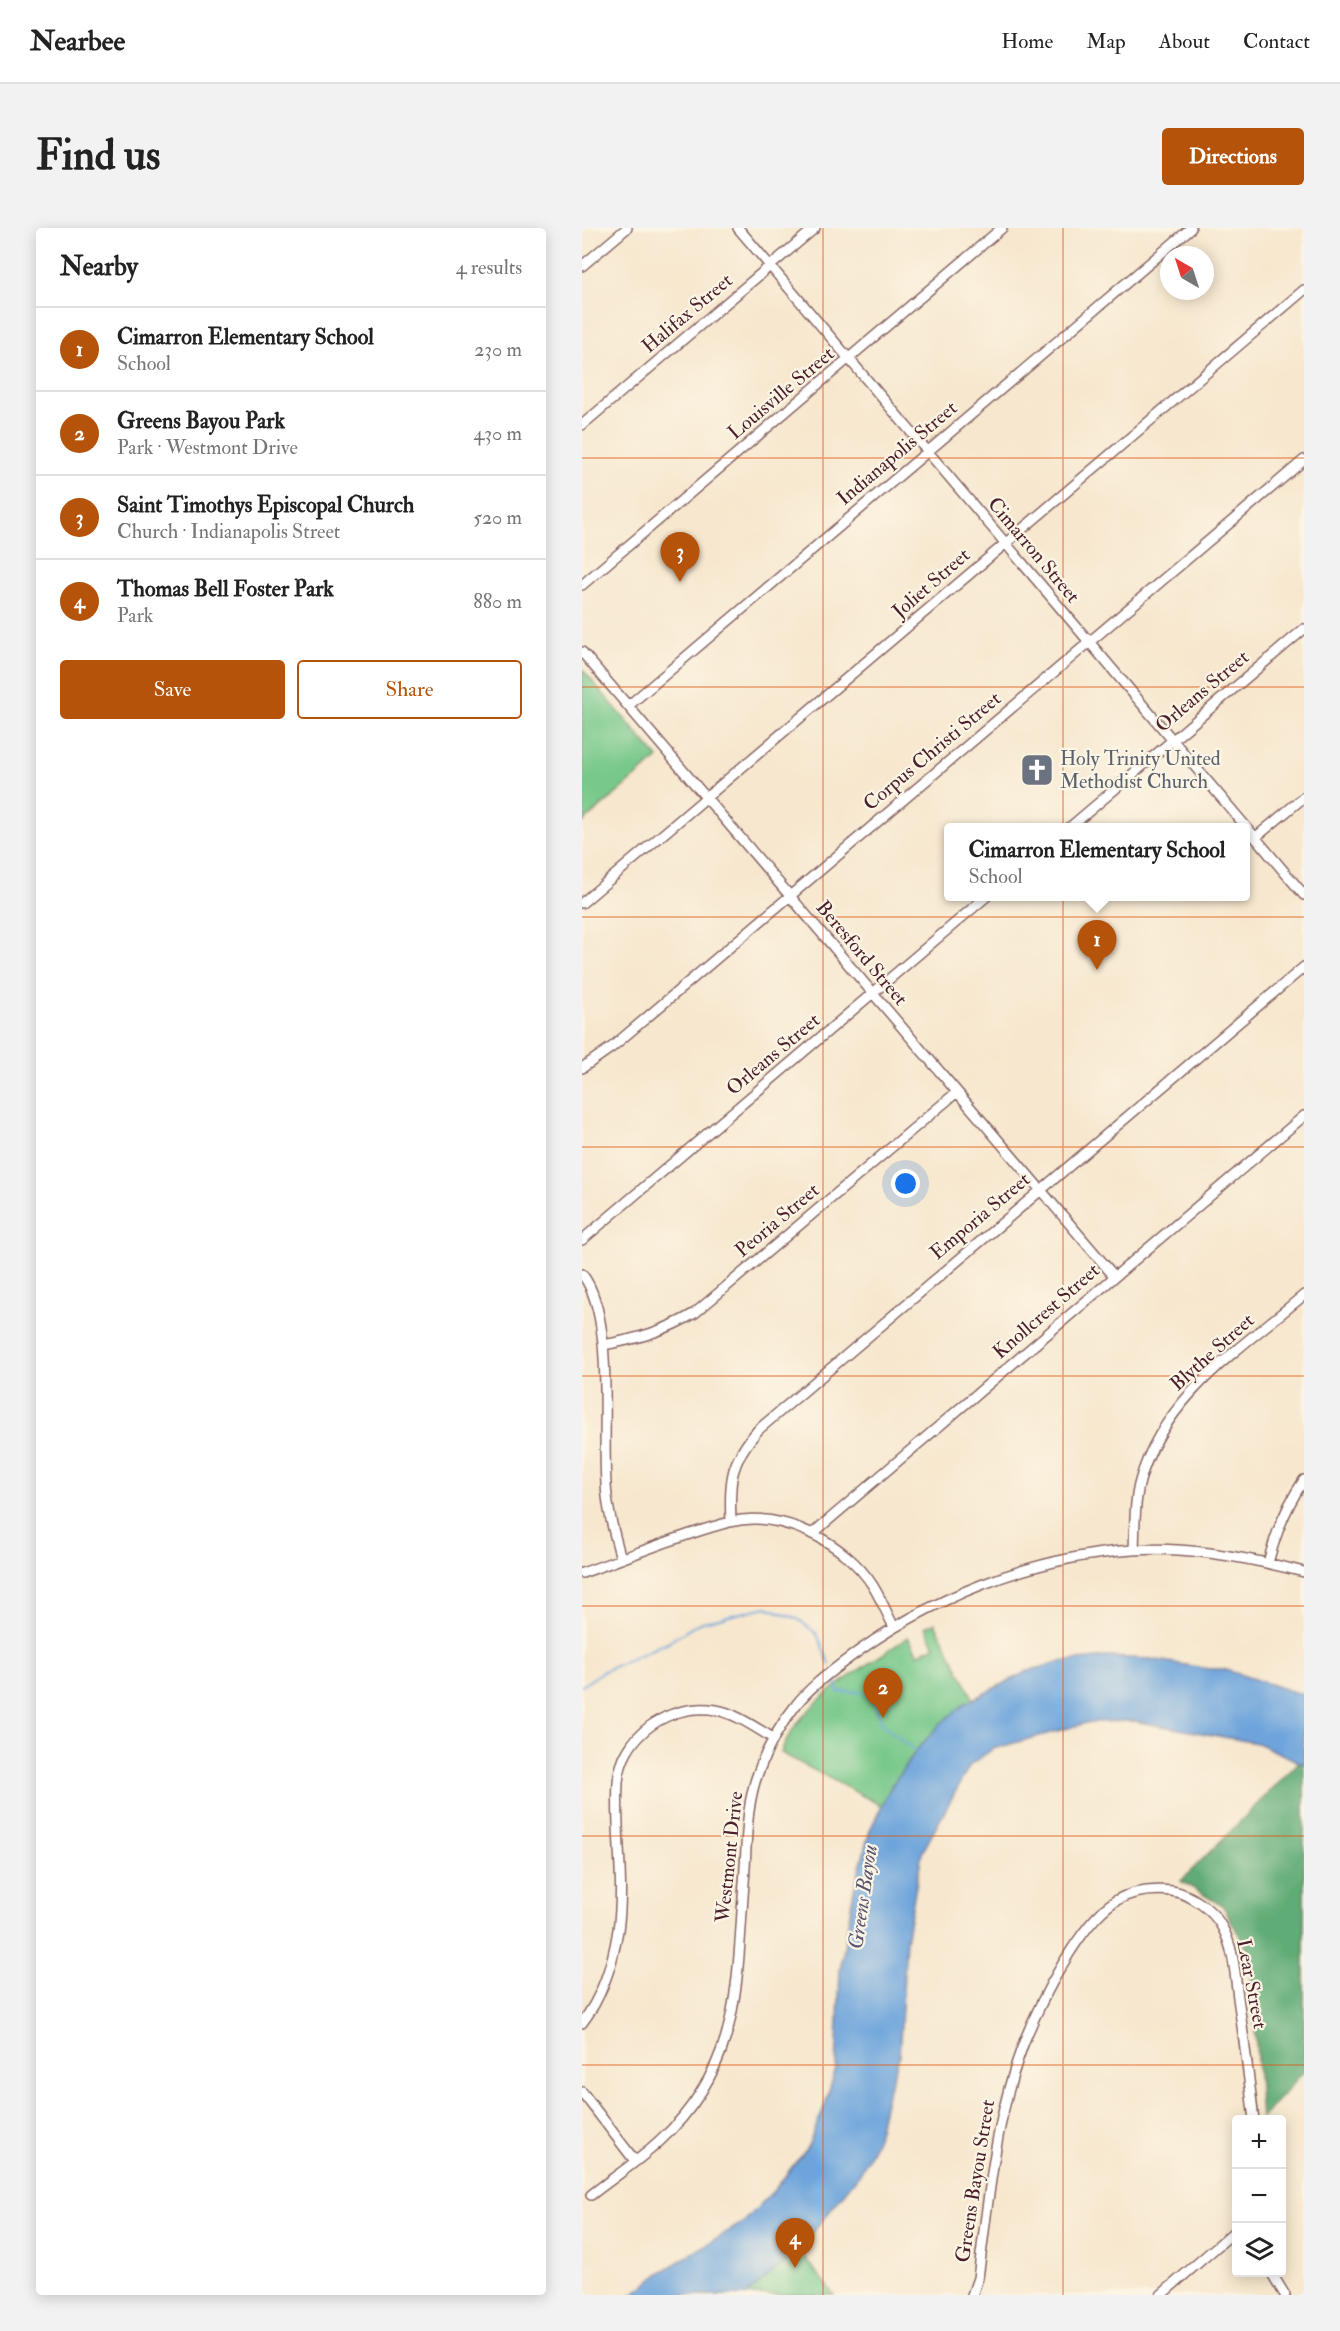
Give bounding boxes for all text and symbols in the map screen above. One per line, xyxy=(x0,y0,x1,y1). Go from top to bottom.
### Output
text: Nearbee xyxy=(30,24,125,59)
text: Home xyxy=(1001,28,1053,55)
text: Map xyxy=(1086,28,1126,55)
text: About xyxy=(1159,28,1210,55)
text: Contact xyxy=(1243,28,1310,55)
button: Directions xyxy=(1162,128,1304,185)
text: Find us xyxy=(36,130,160,182)
north arrow xyxy=(1160,246,1214,300)
text: Nearby xyxy=(60,251,138,283)
text: 4 results xyxy=(456,255,522,280)
street label: Halifax Street xyxy=(636,267,738,358)
text: Cimarron Elementary School xyxy=(117,323,374,351)
text: 1 xyxy=(76,337,83,362)
text: 230 m xyxy=(474,337,522,362)
street label: Louisville Street xyxy=(723,341,840,445)
text: School xyxy=(117,351,171,376)
street label: Indianapolis Street xyxy=(832,395,963,511)
text: Greens Bayou Park xyxy=(117,407,285,435)
text: 2 xyxy=(74,421,85,446)
text: 430 m xyxy=(474,421,522,446)
text: Park · Westmont Drive xyxy=(117,435,298,460)
text: Saint Timothys Episcopal Church xyxy=(117,491,414,519)
street label: Cimarron Street xyxy=(982,492,1086,609)
text: 3 xyxy=(76,505,83,530)
text: 520 m xyxy=(473,505,522,530)
text: Church · Indianapolis Street xyxy=(117,519,340,544)
pin: 3 xyxy=(660,532,700,582)
street label: Joliet Street xyxy=(886,542,975,624)
text: Thomas Bell Foster Park xyxy=(117,575,334,603)
text: 4 xyxy=(74,589,85,614)
text: 880 m xyxy=(473,589,522,614)
text: Park xyxy=(117,603,153,628)
street label: Orleans Street xyxy=(1150,644,1254,737)
button: Save xyxy=(60,660,285,719)
button: Share xyxy=(297,660,522,719)
street label: Corpus Christi Street xyxy=(858,686,1007,817)
place label: Holy Trinity United Methodist Church xyxy=(1060,746,1221,794)
church icon: Holy Trinity United Methodist Church xyxy=(1019,752,1055,788)
popup xyxy=(944,823,1250,901)
text: Cimarron Elementary School xyxy=(969,836,1225,864)
text: School xyxy=(969,864,1023,889)
street label: Beresford Street xyxy=(811,895,914,1011)
pin: 1 xyxy=(1078,920,1116,970)
street label: Orleans Street xyxy=(721,1007,825,1100)
street label: Emporia Street xyxy=(925,1167,1036,1266)
your location xyxy=(891,1169,920,1198)
street label: Peoria Street xyxy=(730,1177,825,1263)
street label: Knollcrest Street xyxy=(987,1257,1105,1364)
street label: Blythe Street xyxy=(1165,1307,1260,1396)
pin: 2 xyxy=(864,1668,902,1718)
street label: Westmont Drive xyxy=(710,1790,748,1925)
water label: Greens Bayou xyxy=(842,1843,884,1951)
street label: Lear Street xyxy=(1231,1937,1273,2032)
street label: Greens Bayou Street xyxy=(950,2097,1000,2264)
map controls xyxy=(1232,2115,1286,2277)
button: + xyxy=(1232,2115,1286,2169)
button: − xyxy=(1232,2169,1286,2223)
pin: 4 xyxy=(776,2218,814,2268)
button: layers xyxy=(1232,2223,1286,2277)

